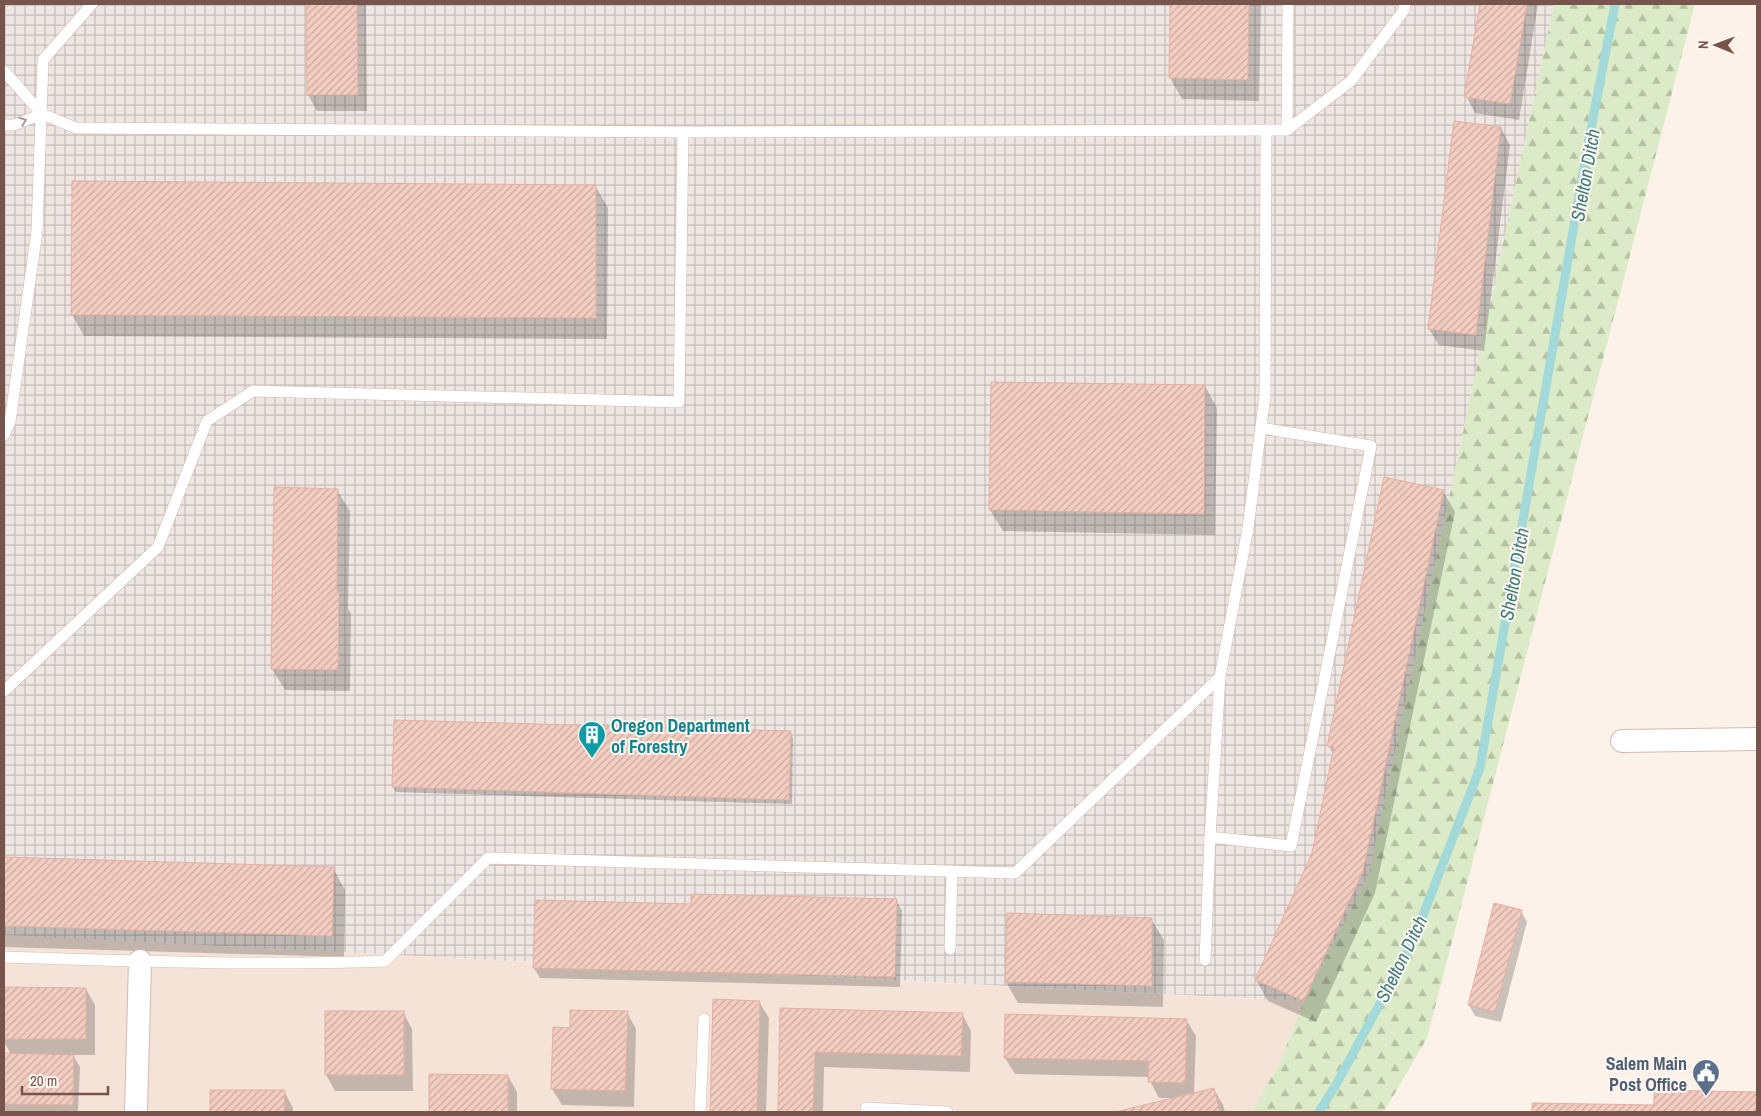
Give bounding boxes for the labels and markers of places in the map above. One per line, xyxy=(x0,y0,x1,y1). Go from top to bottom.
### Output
place label: Oregon Department of Forestry xyxy=(611,713,750,759)
building icon: Oregon Department of Forestry xyxy=(577,720,607,759)
place label: Salem Main Post Office xyxy=(1606,1051,1687,1097)
public building icon: Salem Main Post Office xyxy=(1691,1058,1721,1097)

